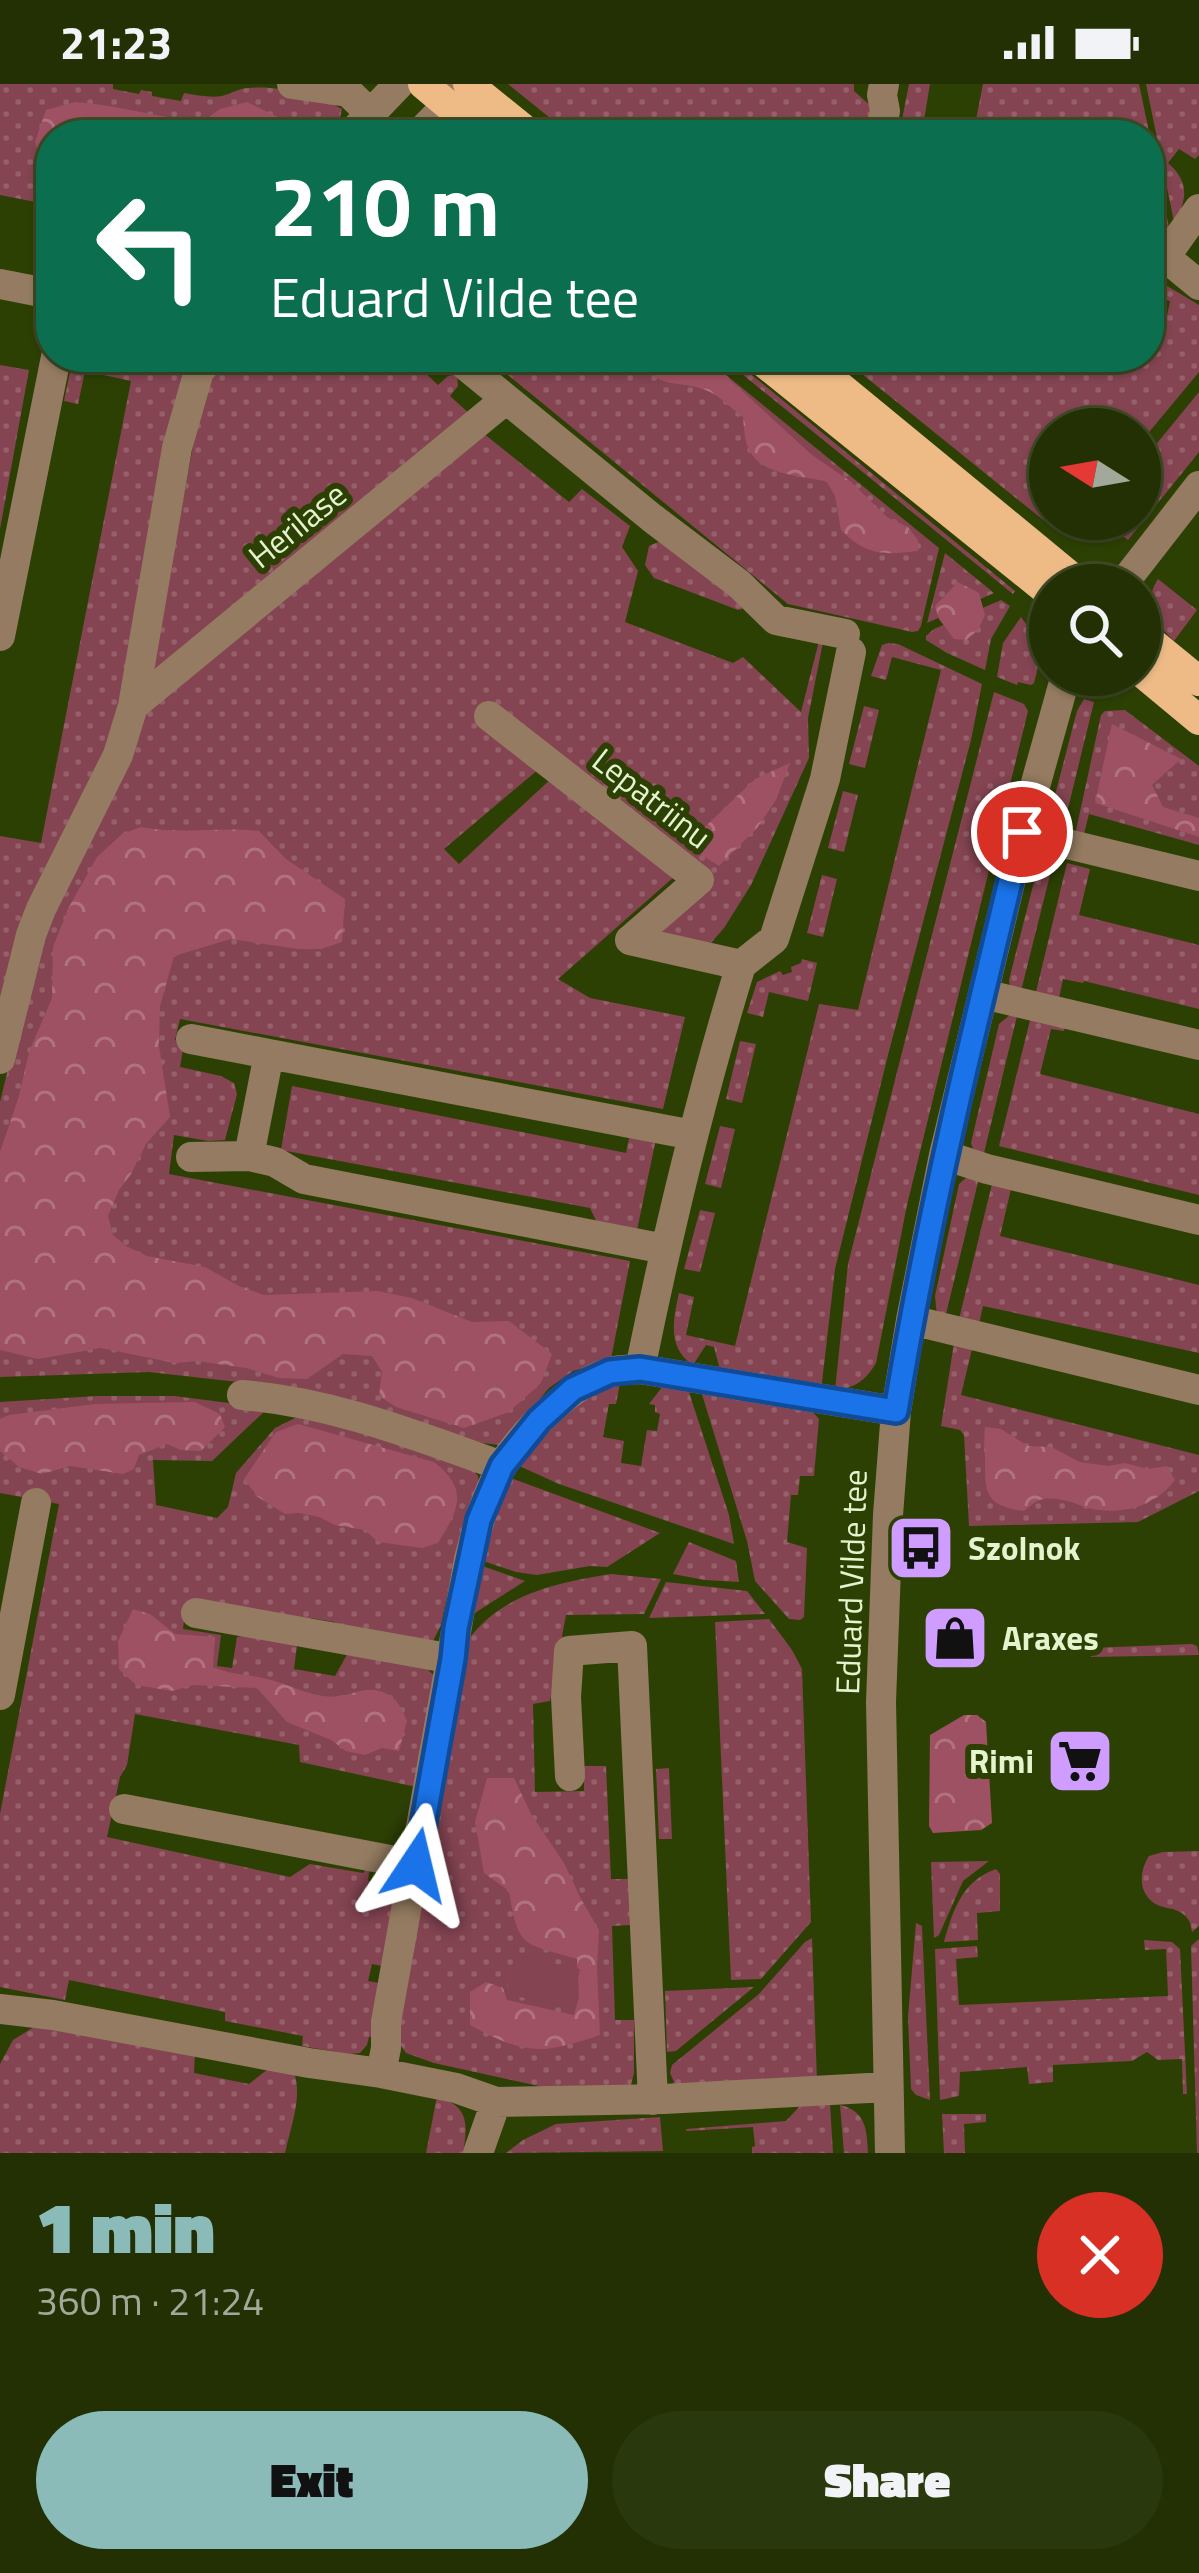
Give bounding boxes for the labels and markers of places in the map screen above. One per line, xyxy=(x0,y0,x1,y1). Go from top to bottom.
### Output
pin xyxy=(971,781,1073,883)
bus stop icon: Szolnok xyxy=(886,1513,956,1583)
place label: Szolnok xyxy=(968,1523,1080,1573)
shop icon: Araxes xyxy=(920,1603,990,1673)
place label: Araxes xyxy=(1002,1613,1099,1663)
supermarket icon: Rimi xyxy=(1045,1726,1115,1796)
place label: Rimi xyxy=(969,1736,1034,1786)

